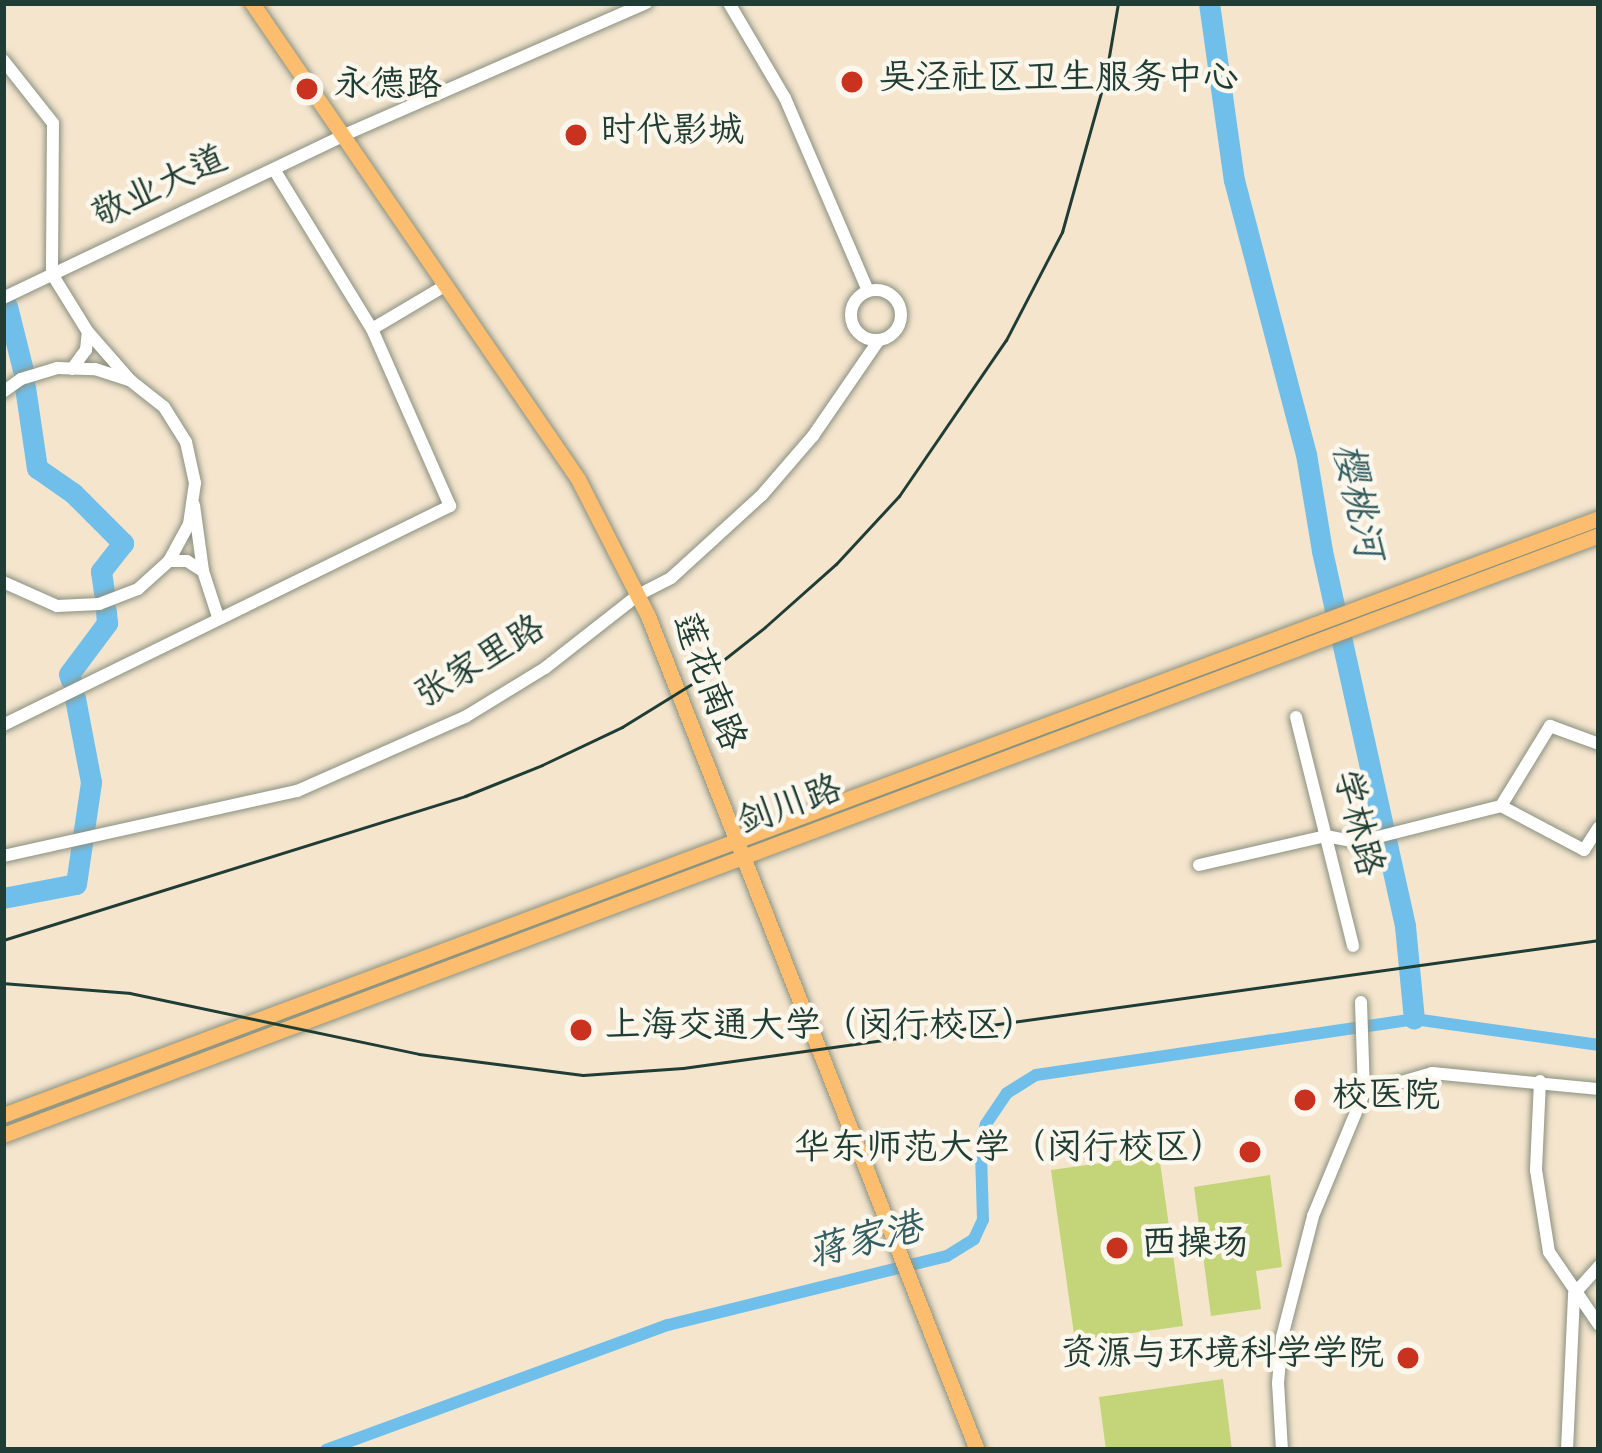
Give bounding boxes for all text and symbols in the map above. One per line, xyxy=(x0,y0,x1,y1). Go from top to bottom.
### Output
place label: 吴泾社区卫生服务中心 xyxy=(879,60,1239,104)
marker: 吴泾社区卫生服务中心 xyxy=(836,66,868,98)
place label: 永德路 xyxy=(334,67,442,111)
marker: 永德路 xyxy=(291,73,323,105)
place label: 时代影城 xyxy=(600,113,744,157)
marker: 时代影城 xyxy=(563,122,589,148)
street label: 敬业大道 xyxy=(87,140,235,240)
water label: 樱桃河 xyxy=(1318,440,1388,564)
street label: 莲花南路 xyxy=(659,608,751,758)
street label: 张家里路 xyxy=(409,609,555,721)
street label: 学林路 xyxy=(1320,766,1388,882)
street label: 剑川路 xyxy=(733,770,849,848)
place label: 上海交通大学（闵行校区） xyxy=(605,1008,1037,1052)
marker: 上海交通大学（闵行校区） xyxy=(568,1017,594,1043)
place label: 校医院 xyxy=(1332,1078,1440,1122)
marker: 校医院 xyxy=(1289,1084,1321,1116)
place label: 华东师范大学（闵行校区） xyxy=(794,1130,1226,1174)
marker: 华东师范大学（闵行校区） xyxy=(1237,1139,1263,1165)
water label: 蒋家港 xyxy=(804,1208,928,1282)
place label: 西操场 xyxy=(1141,1226,1249,1270)
marker: 西操场 xyxy=(1104,1235,1130,1261)
place label: 资源与环境科学学院 xyxy=(1060,1336,1384,1380)
marker: 资源与环境科学学院 xyxy=(1395,1345,1421,1371)

